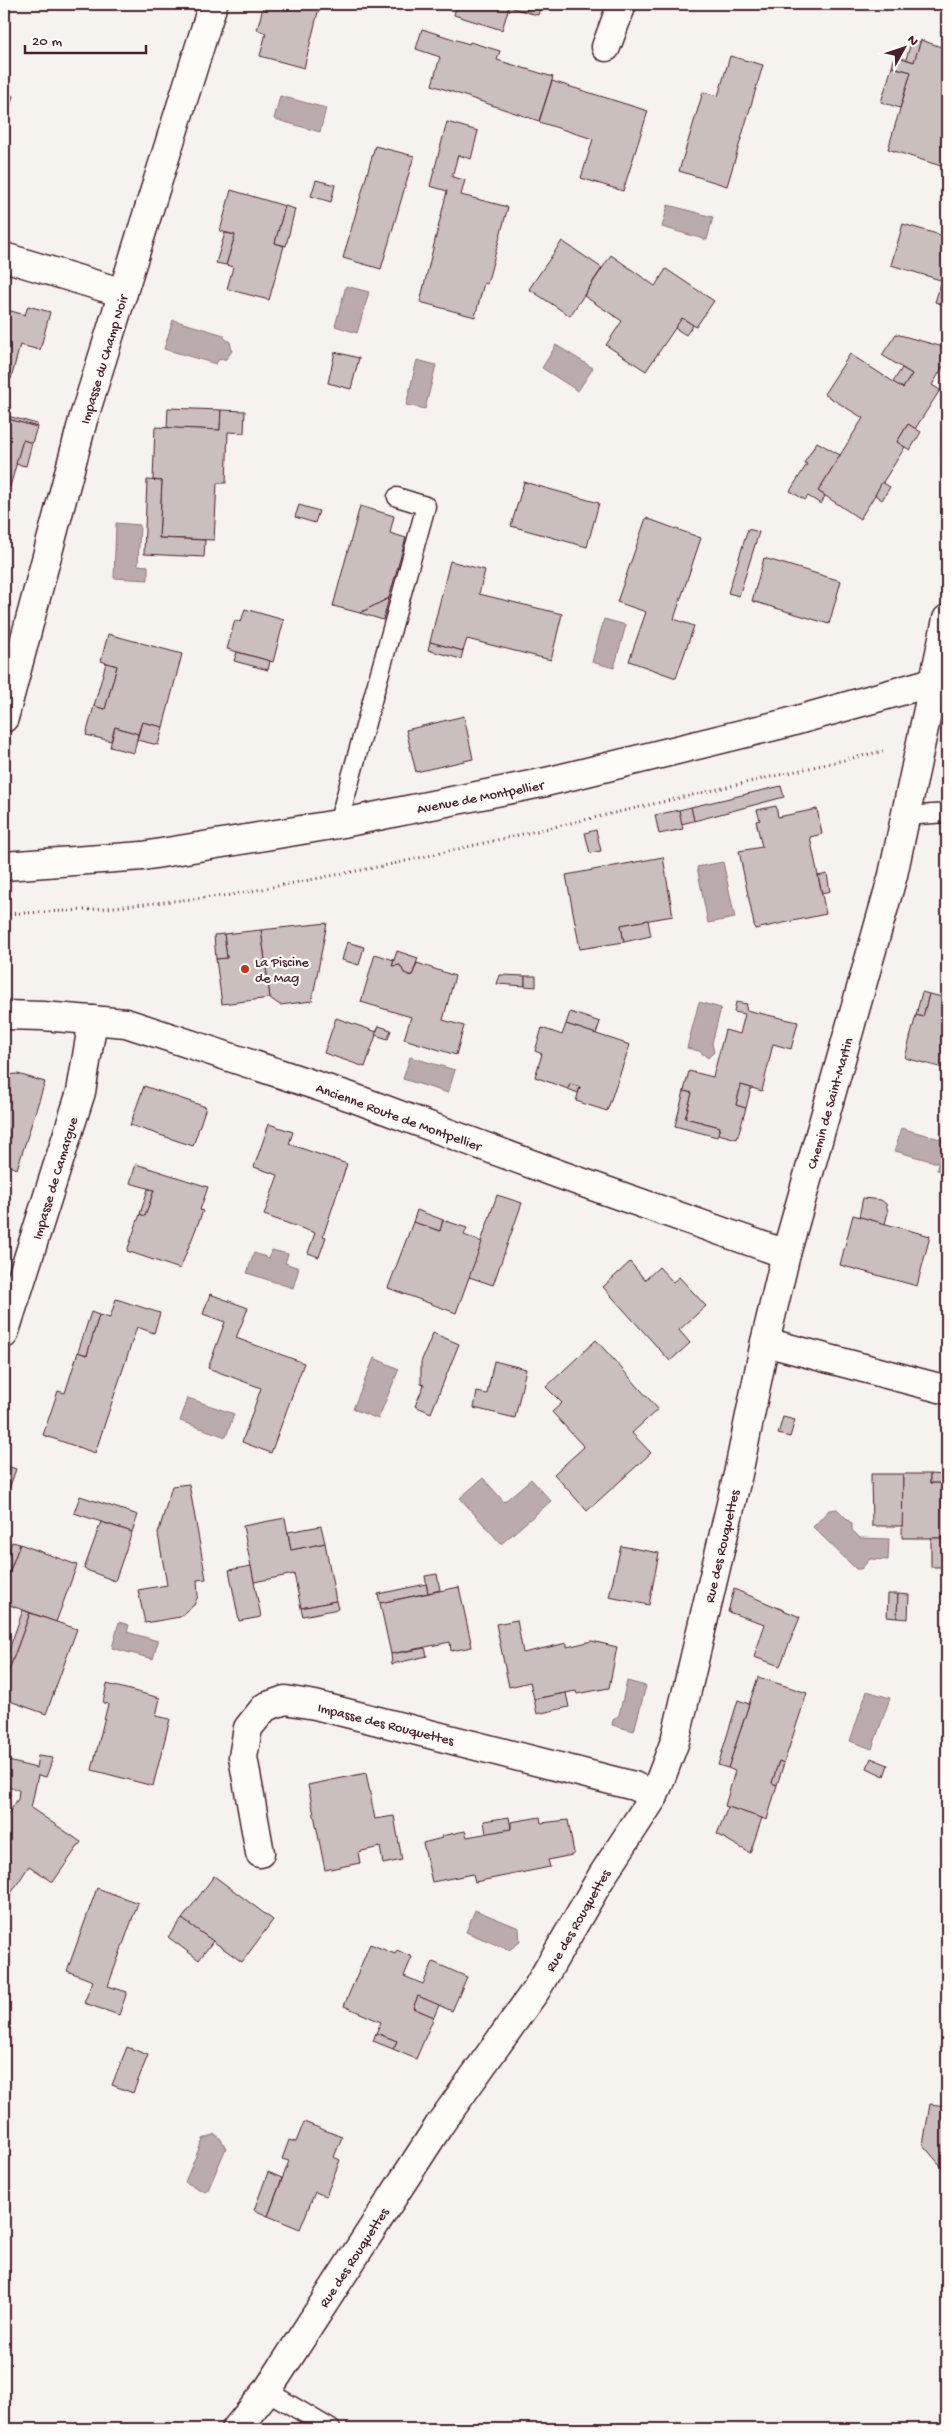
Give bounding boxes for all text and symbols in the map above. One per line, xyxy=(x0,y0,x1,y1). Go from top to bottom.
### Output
scale bar xyxy=(25,22,146,54)
north arrow xyxy=(878,22,928,72)
text: N xyxy=(903,32,921,50)
text: 20 m xyxy=(32,33,62,51)
street label: Impasse du Champ Noir xyxy=(78,292,133,426)
street label: Avenue de Montpellier xyxy=(416,778,546,819)
place label: La Piscine de Mag xyxy=(255,955,310,988)
marker: La Piscine de Mag xyxy=(239,963,251,975)
street label: Chemin de Saint-Martin xyxy=(804,1036,858,1171)
street label: Ancienne Route de Montpellier xyxy=(313,1080,484,1157)
street label: Impasse de Camargue xyxy=(30,1115,83,1242)
street label: Rue des Rouquettes xyxy=(702,1488,745,1605)
street label: Impasse des Rouquettes xyxy=(315,1700,456,1751)
street label: Rue des Rouquettes xyxy=(543,1866,616,1976)
street label: Rue des Rouquettes xyxy=(317,2205,394,2311)

